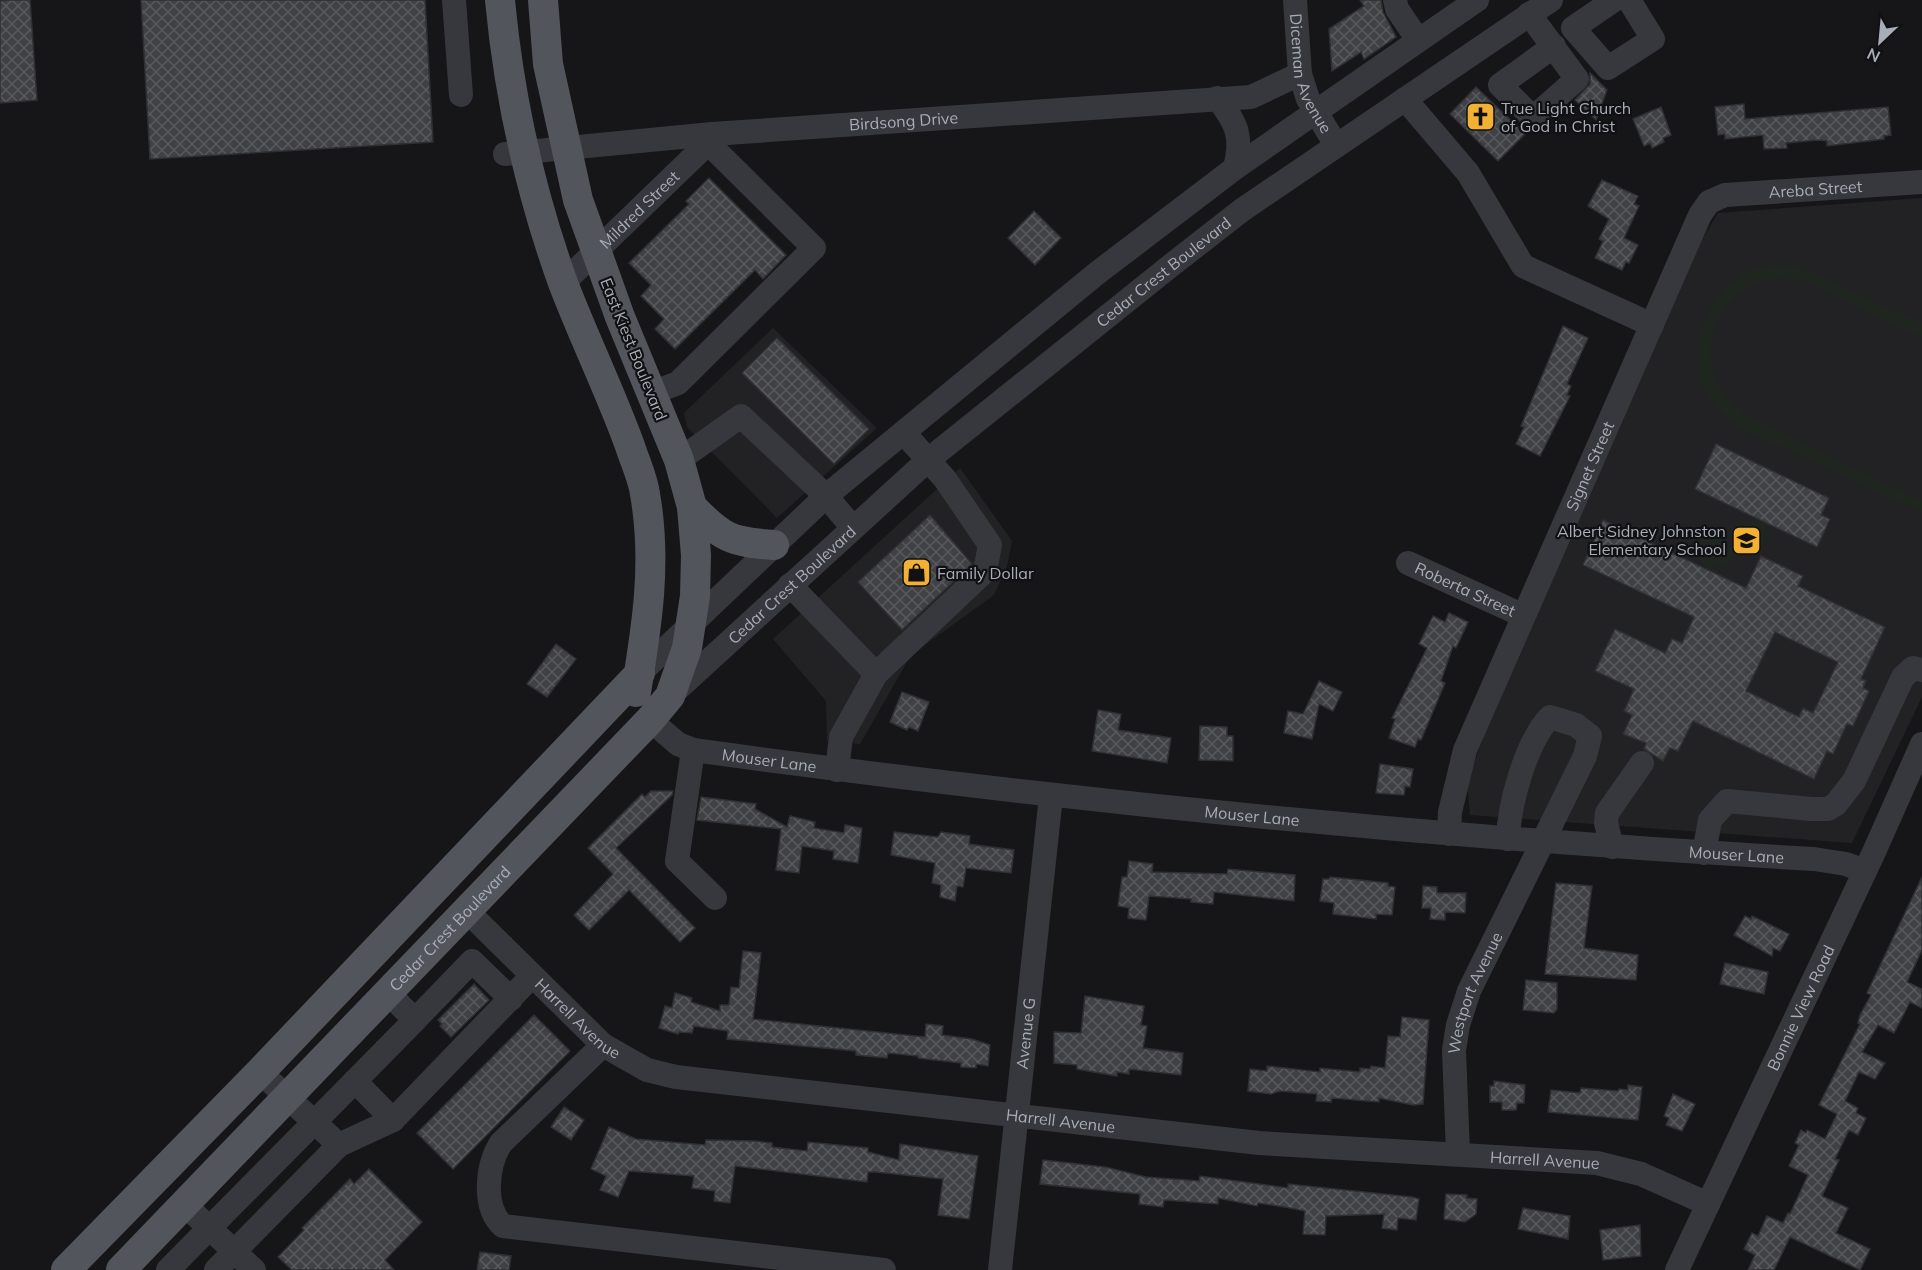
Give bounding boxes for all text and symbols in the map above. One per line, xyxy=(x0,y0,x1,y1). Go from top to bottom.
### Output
north arrow xyxy=(1850,12,1910,72)
street label: Diceman Avenue xyxy=(1286,13,1336,137)
text: N xyxy=(1864,44,1883,67)
place label: True Light Church of God in Christ xyxy=(1501,98,1631,136)
church icon: True Light Church of God in Christ xyxy=(1464,101,1496,133)
street label: Birdsong Drive xyxy=(849,107,959,135)
street label: Mildred Street xyxy=(595,166,684,253)
street label: Areba Street xyxy=(1768,176,1863,202)
street label: Cedar Crest Boulevard xyxy=(1092,212,1235,331)
street label: East Kiest Boulevard xyxy=(596,275,672,423)
street label: Signet Street xyxy=(1561,418,1618,514)
street label: Cedar Crest Boulevard xyxy=(724,521,860,648)
place label: Albert Sidney Johnston Elementary School xyxy=(1557,521,1726,559)
school or university icon: Albert Sidney Johnston Elementary School xyxy=(1731,524,1763,556)
shop icon: Family Dollar xyxy=(900,557,932,589)
street label: Roberta Street xyxy=(1412,558,1519,621)
place label: Family Dollar xyxy=(937,563,1034,583)
street label: Mouser Lane xyxy=(721,744,818,776)
street label: Mouser Lane xyxy=(1204,801,1300,830)
street label: Mouser Lane xyxy=(1688,841,1785,867)
street label: Cedar Crest Boulevard xyxy=(385,861,514,995)
street label: Westport Avenue xyxy=(1444,929,1507,1055)
street label: Bonnie View Road xyxy=(1762,942,1839,1074)
street label: Harrell Avenue xyxy=(531,974,624,1063)
street label: Avenue G xyxy=(1012,997,1039,1070)
street label: Harrell Avenue xyxy=(1005,1104,1116,1137)
street label: Harrell Avenue xyxy=(1489,1147,1600,1173)

